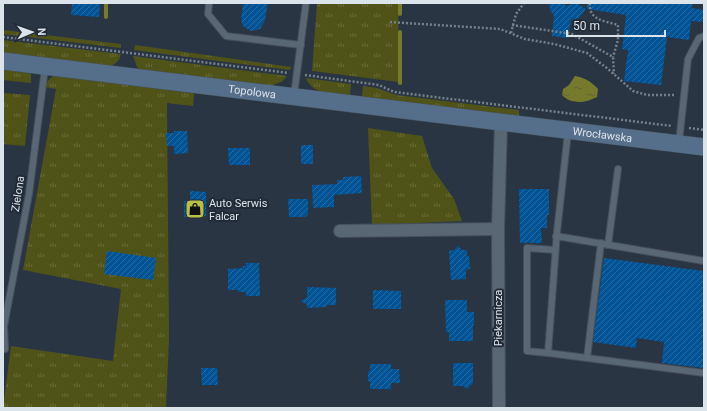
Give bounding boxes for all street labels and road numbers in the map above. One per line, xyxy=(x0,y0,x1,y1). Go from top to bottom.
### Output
street label: Topolowa xyxy=(228,82,277,101)
street label: Wrocławska xyxy=(572,124,633,145)
street label: Zielona xyxy=(9,175,27,213)
street label: Piekarnicza xyxy=(492,290,505,346)

